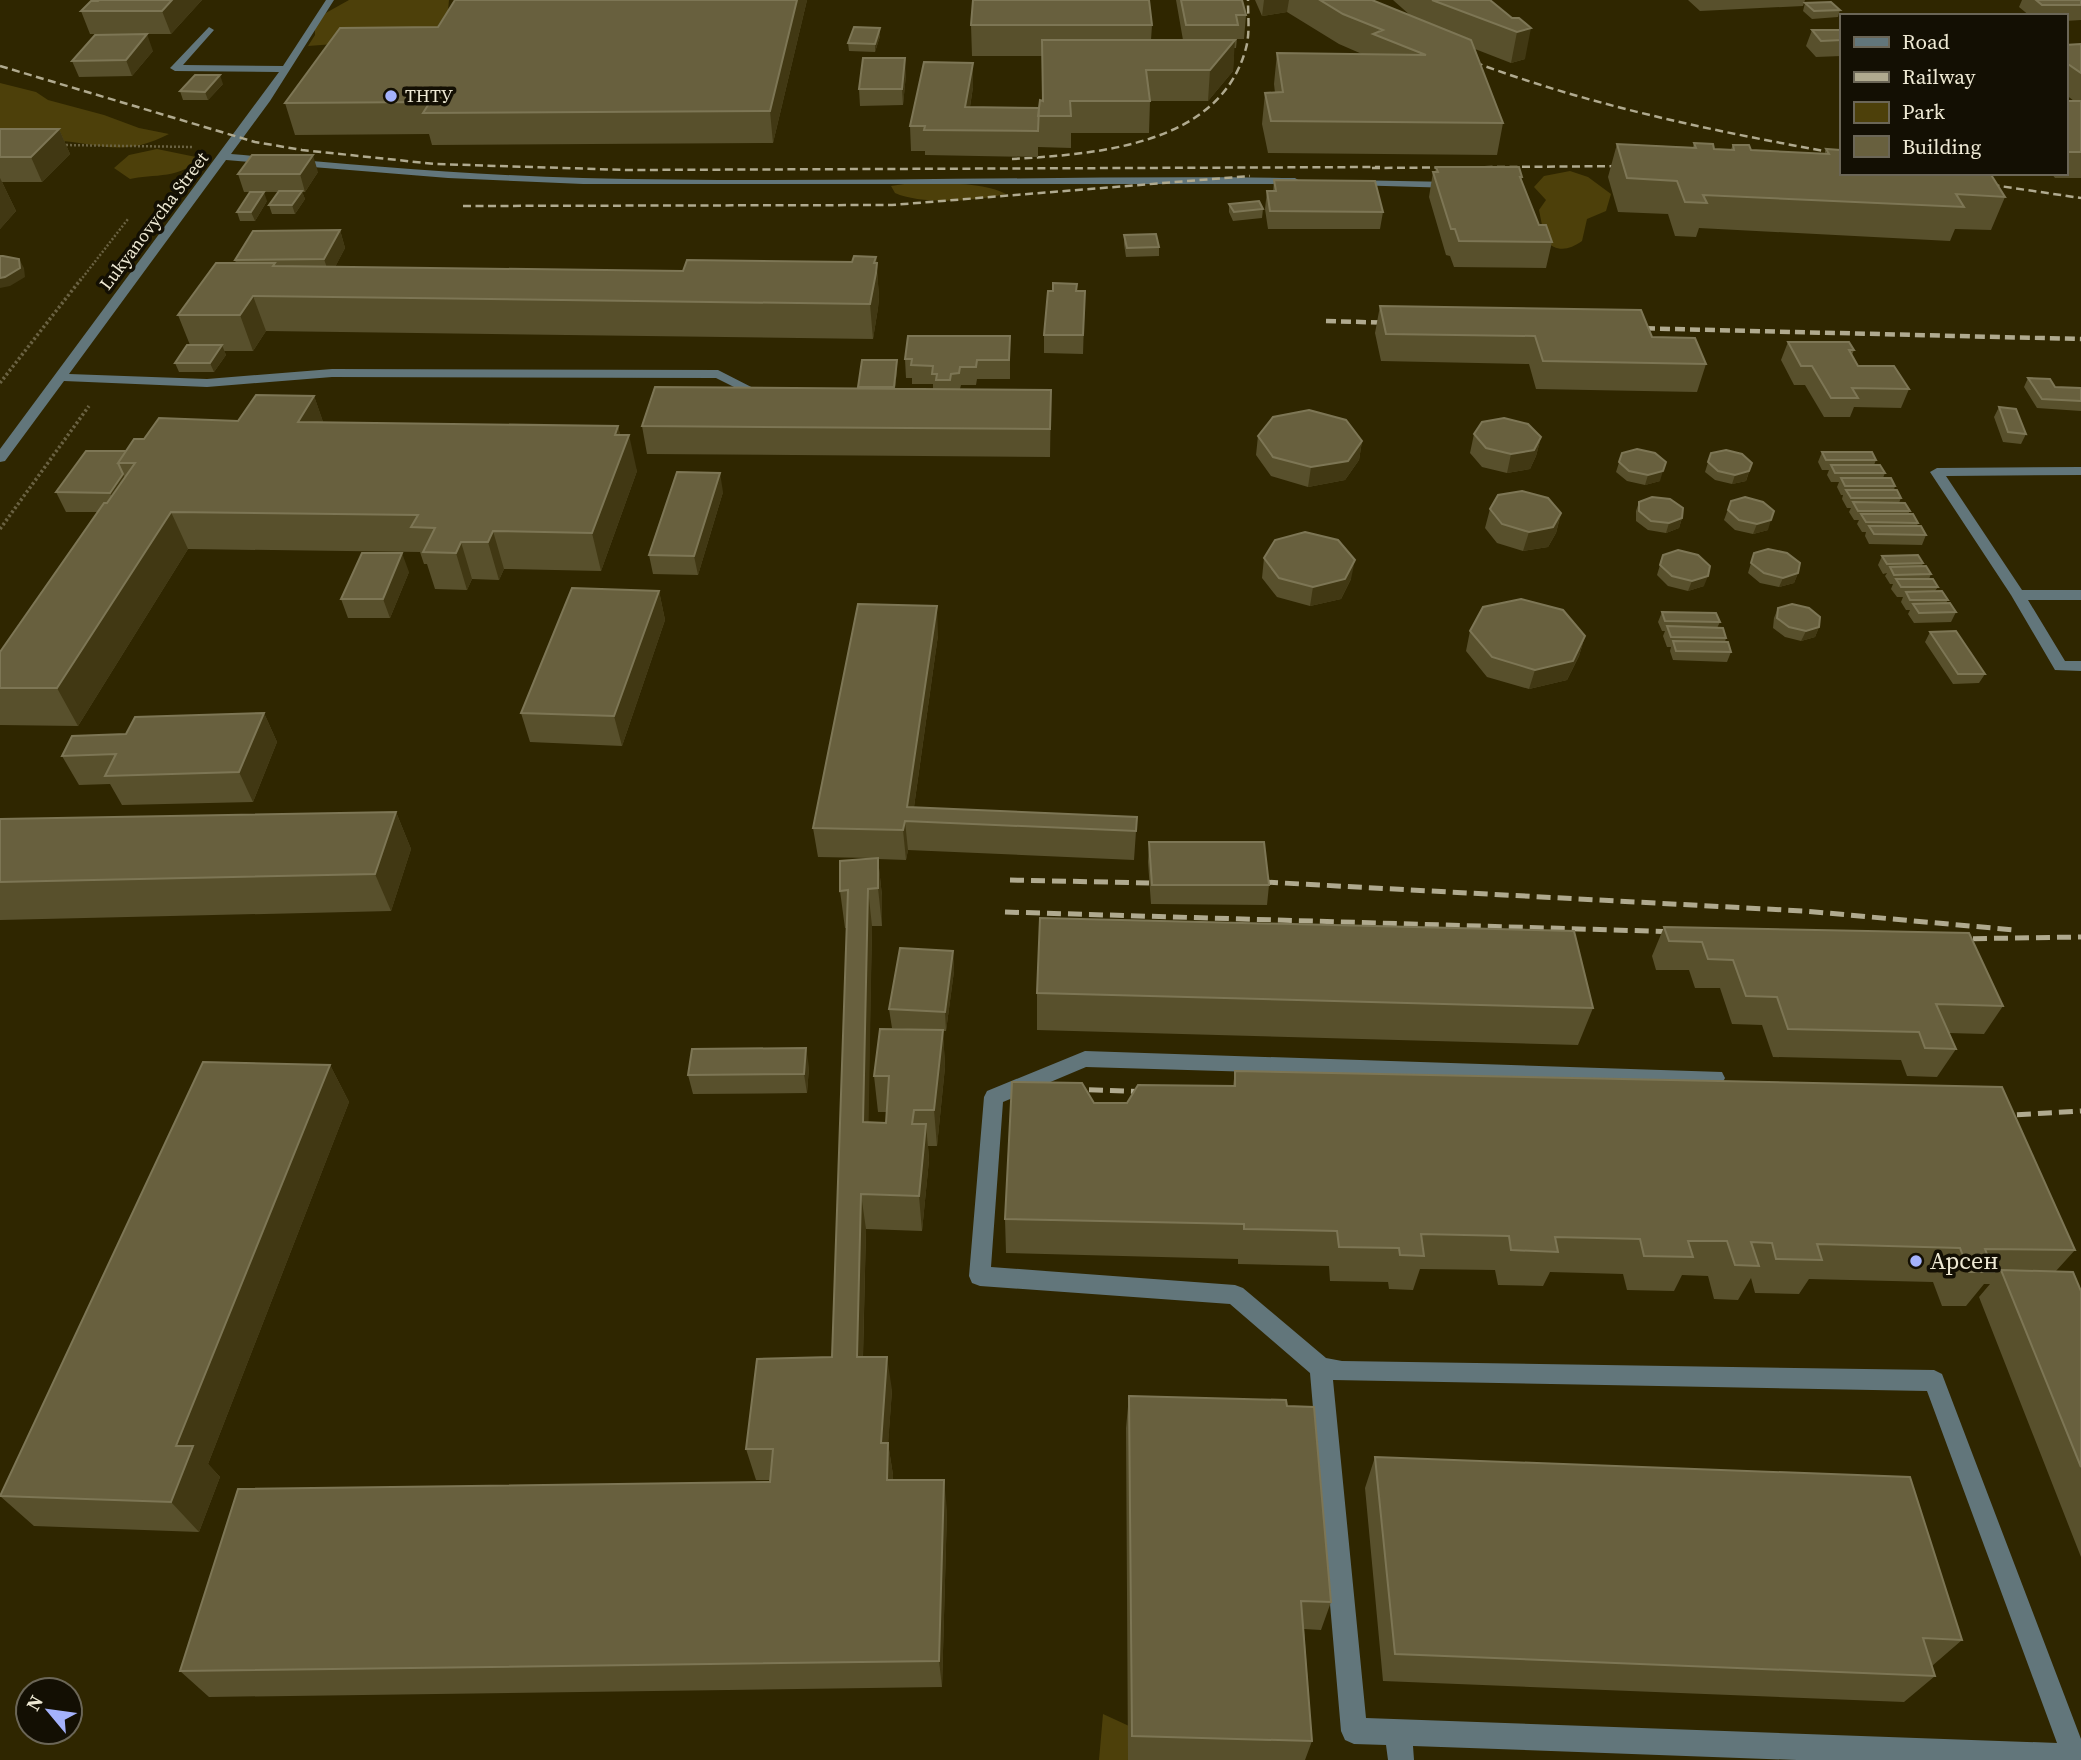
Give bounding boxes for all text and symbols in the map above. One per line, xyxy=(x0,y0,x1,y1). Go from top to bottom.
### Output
legend xyxy=(1840,14,2067,175)
text: Road xyxy=(1902,27,1950,56)
text: Railway xyxy=(1902,62,1976,91)
place label: ТНТУ xyxy=(405,83,453,108)
marker: ТНТУ xyxy=(383,88,399,104)
text: Park xyxy=(1902,97,1946,126)
text: Building xyxy=(1902,132,1981,161)
street label: Lukyanovycha Street xyxy=(93,146,214,295)
place label: Арсен xyxy=(1930,1244,1998,1277)
marker: Арсен xyxy=(1908,1253,1924,1269)
north arrow xyxy=(14,1676,84,1746)
text: N xyxy=(19,1690,49,1715)

